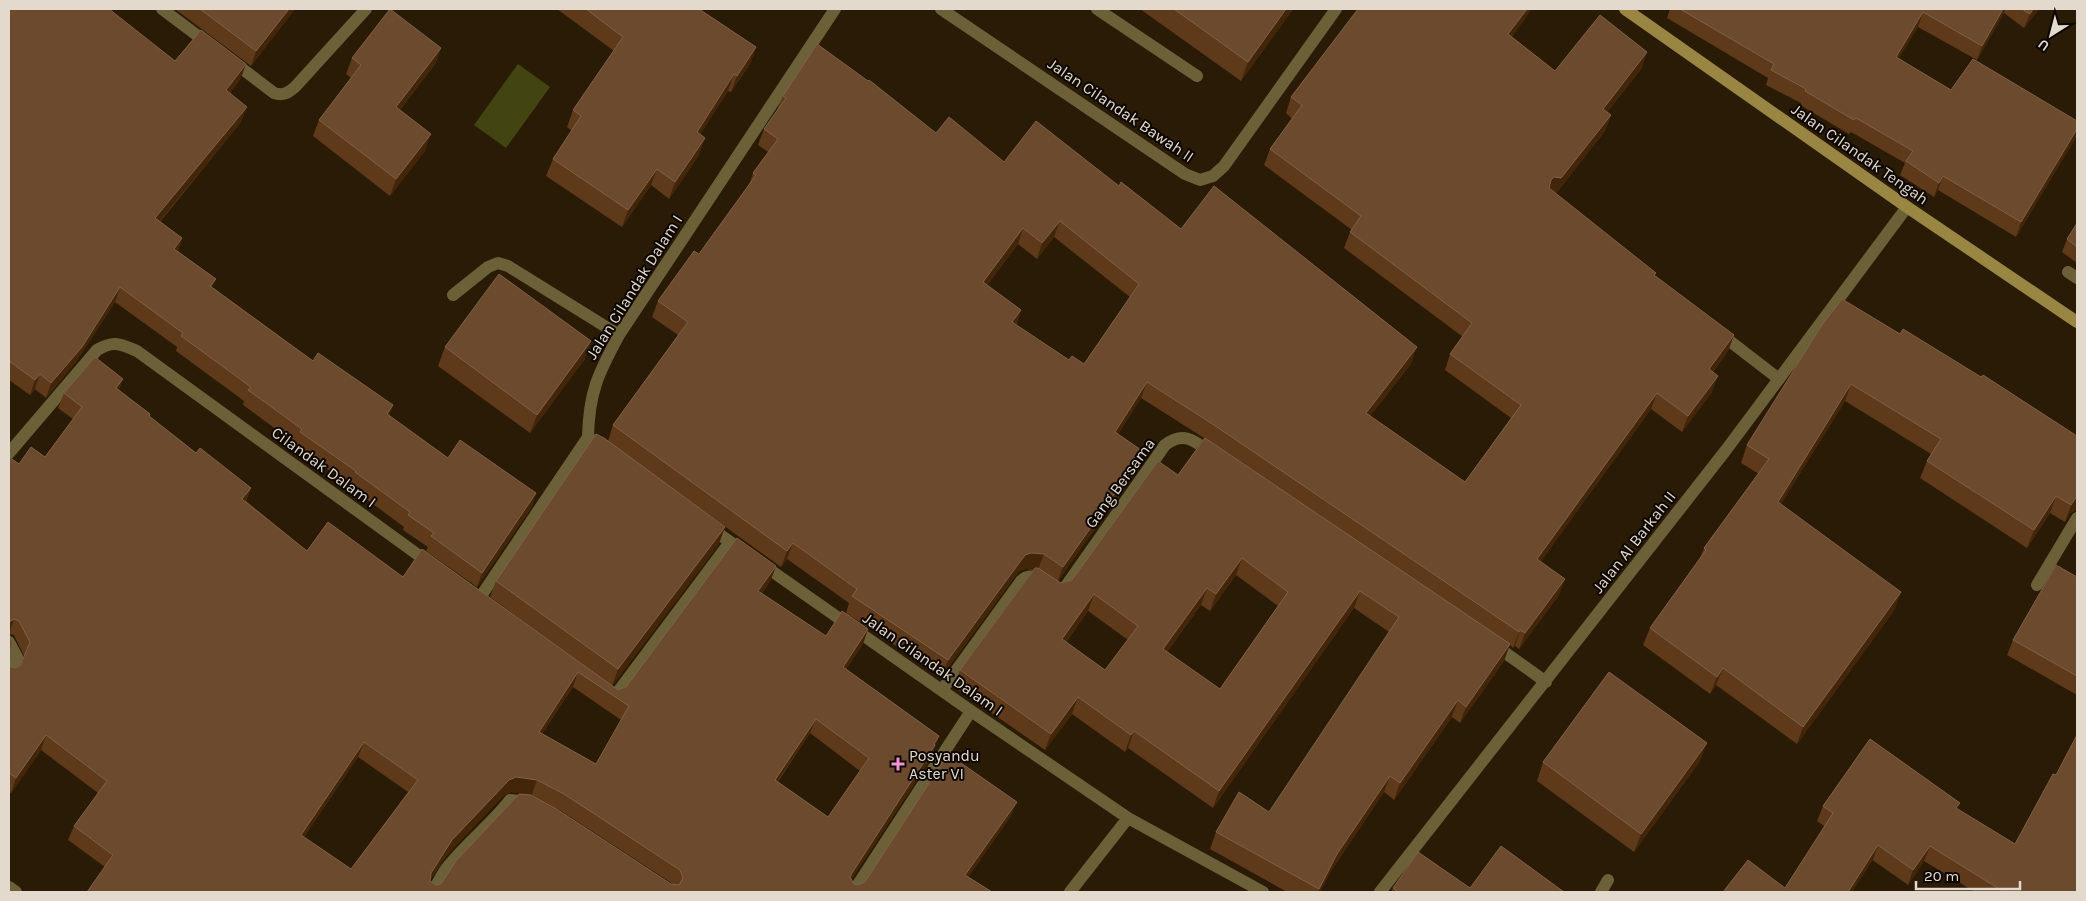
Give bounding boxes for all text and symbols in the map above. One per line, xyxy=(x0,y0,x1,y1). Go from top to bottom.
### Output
north arrow xyxy=(2026,10,2076,60)
text: U xyxy=(2035,35,2053,55)
street label: Jalan Cilandak Bawah II xyxy=(1044,54,1198,166)
street label: Jalan Cilandak Tengah xyxy=(1788,100,1932,208)
street label: Jalan Cilandak Dalam I xyxy=(582,211,686,363)
street label: Cilandak Dalam I xyxy=(268,423,380,511)
street label: Gang Bersama xyxy=(1081,434,1159,532)
street label: Jalan Al Barkah II xyxy=(1588,487,1680,597)
street label: Jalan Cilandak Dalam I xyxy=(859,608,1007,720)
place label: Posyandu Aster VI xyxy=(909,746,980,783)
marker: Posyandu Aster VI xyxy=(891,757,905,771)
scale bar xyxy=(1916,858,2020,890)
text: 20 m xyxy=(1924,867,1959,885)

